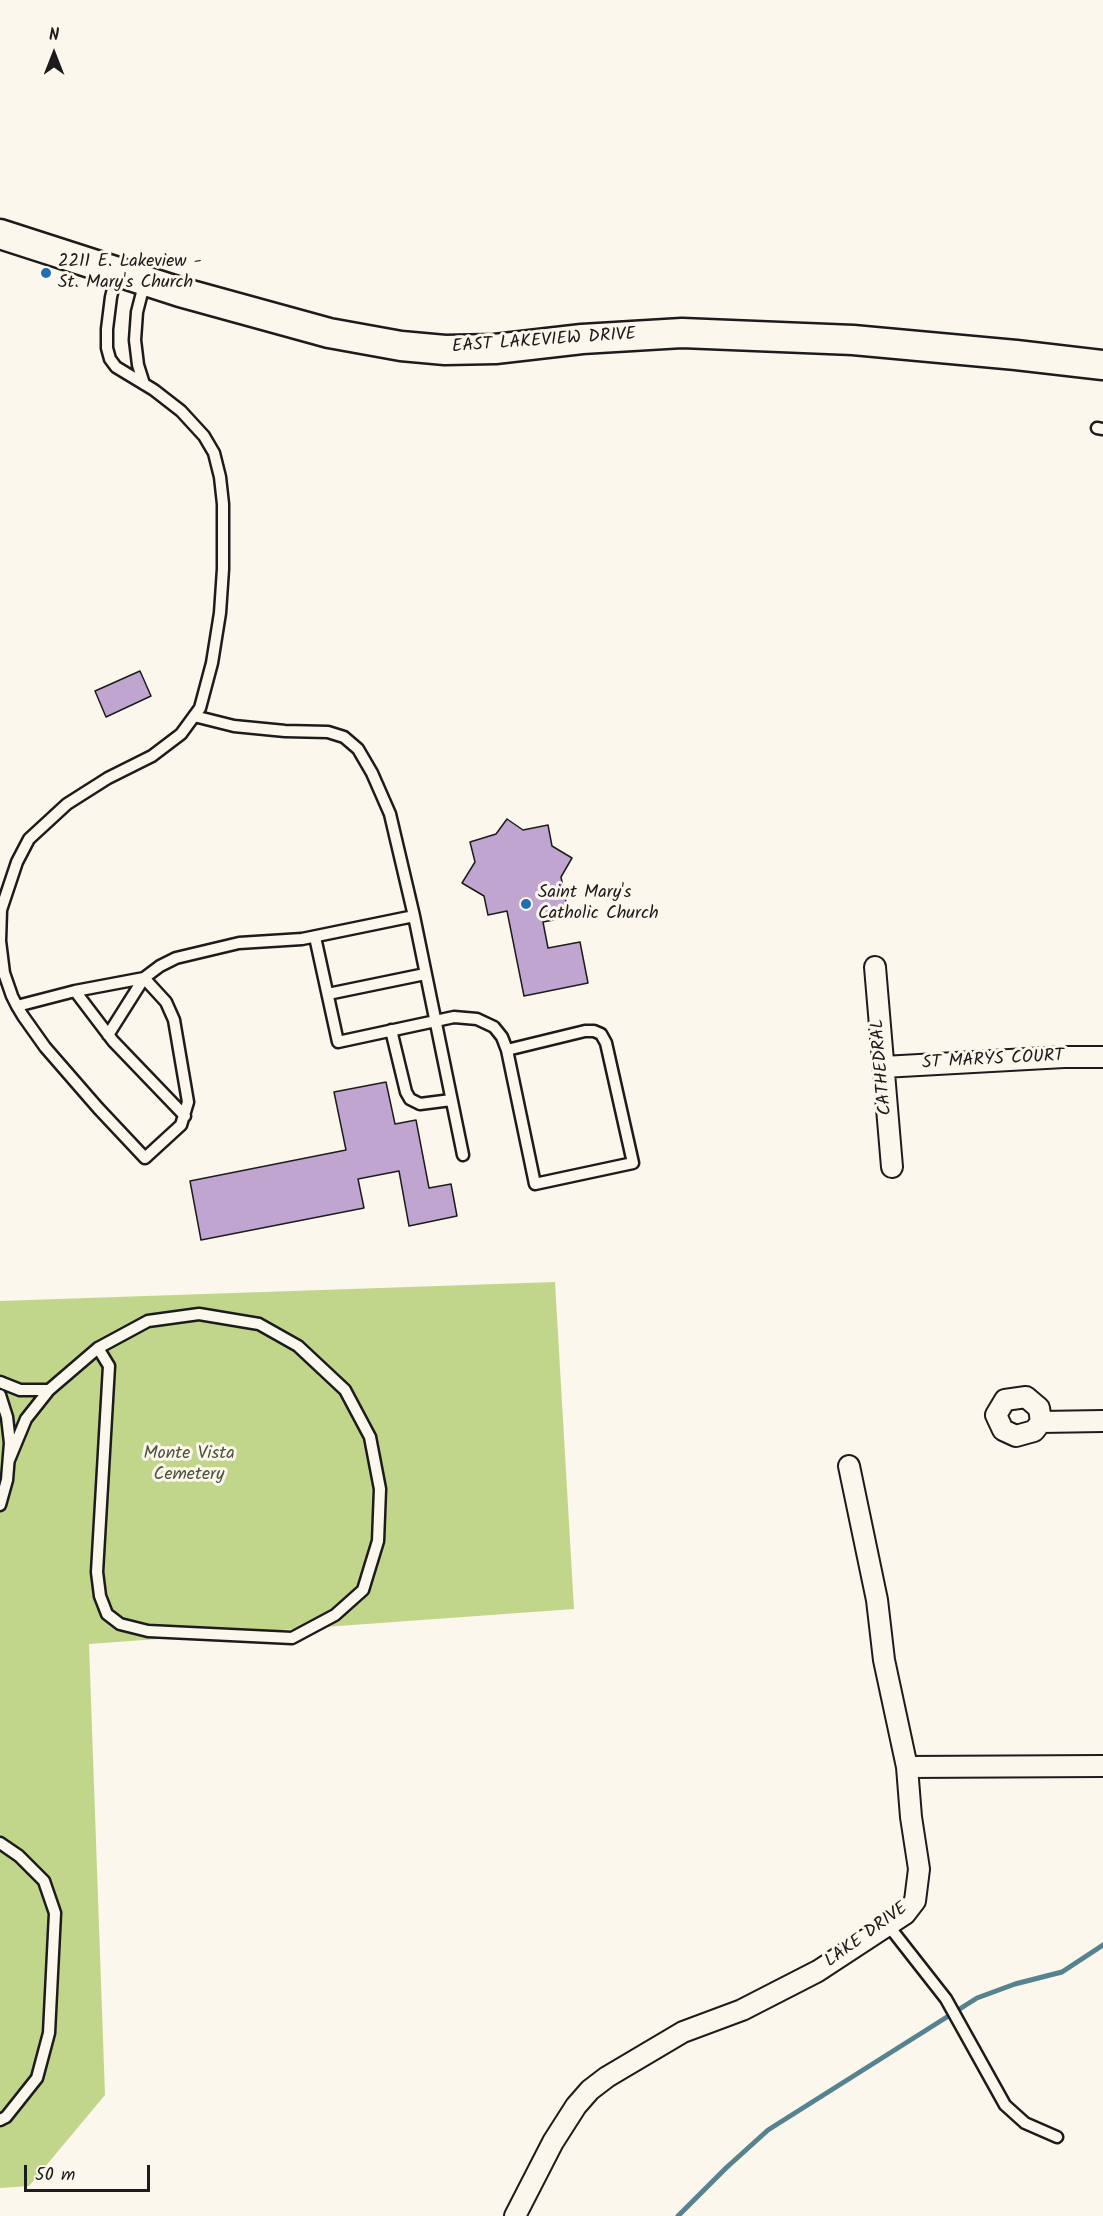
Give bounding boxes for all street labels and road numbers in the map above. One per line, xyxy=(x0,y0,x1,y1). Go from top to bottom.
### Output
street label: EAST LAKEVIEW DRIVE xyxy=(451,325,637,359)
street label: CATHEDRAL xyxy=(868,1018,898,1116)
street label: ST MARYS COURT xyxy=(922,1047,1064,1075)
street label: LAKE DRIVE xyxy=(821,1899,913,1973)

